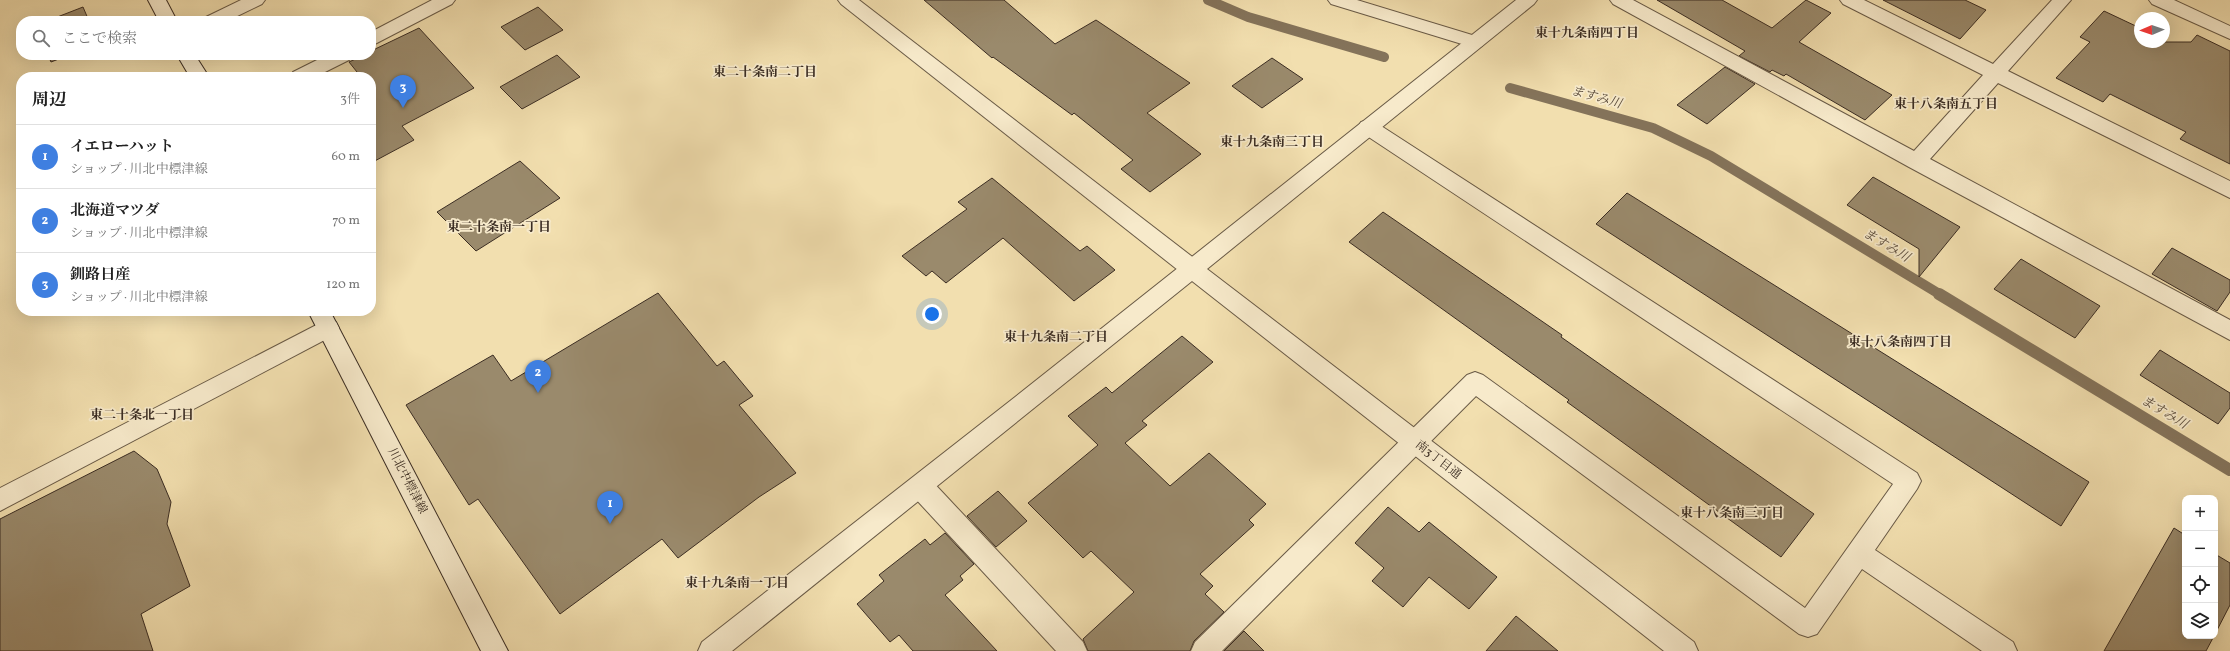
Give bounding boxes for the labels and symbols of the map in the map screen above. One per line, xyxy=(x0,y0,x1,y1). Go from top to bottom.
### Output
north arrow xyxy=(2134,12,2170,48)
district label: 東十九条南四丁目 xyxy=(1535,25,1639,43)
district label: 東二十条南二丁目 xyxy=(713,64,817,82)
pin: 3 xyxy=(390,75,416,108)
water label: ますみ川 xyxy=(1569,82,1625,114)
district label: 東十八条南五丁目 xyxy=(1894,96,1998,114)
district label: 東十九条南三丁目 xyxy=(1220,134,1324,152)
district label: 東二十条南一丁目 xyxy=(447,219,551,237)
water label: ますみ川 xyxy=(1859,225,1915,268)
your location xyxy=(922,304,942,324)
district label: 東十九条南二丁目 xyxy=(1004,329,1108,347)
district label: 東十八条南四丁目 xyxy=(1848,334,1952,352)
pin: 2 xyxy=(525,360,551,393)
water label: ますみ川 xyxy=(2137,392,2193,435)
district label: 東二十条北一丁目 xyxy=(90,407,194,425)
street label: 南3丁目通 xyxy=(1412,437,1464,483)
street label: 川北中標津線 xyxy=(384,445,430,517)
pin: 1 xyxy=(597,491,623,524)
district label: 東十八条南三丁目 xyxy=(1680,505,1784,523)
district label: 東十九条南一丁目 xyxy=(685,575,789,593)

